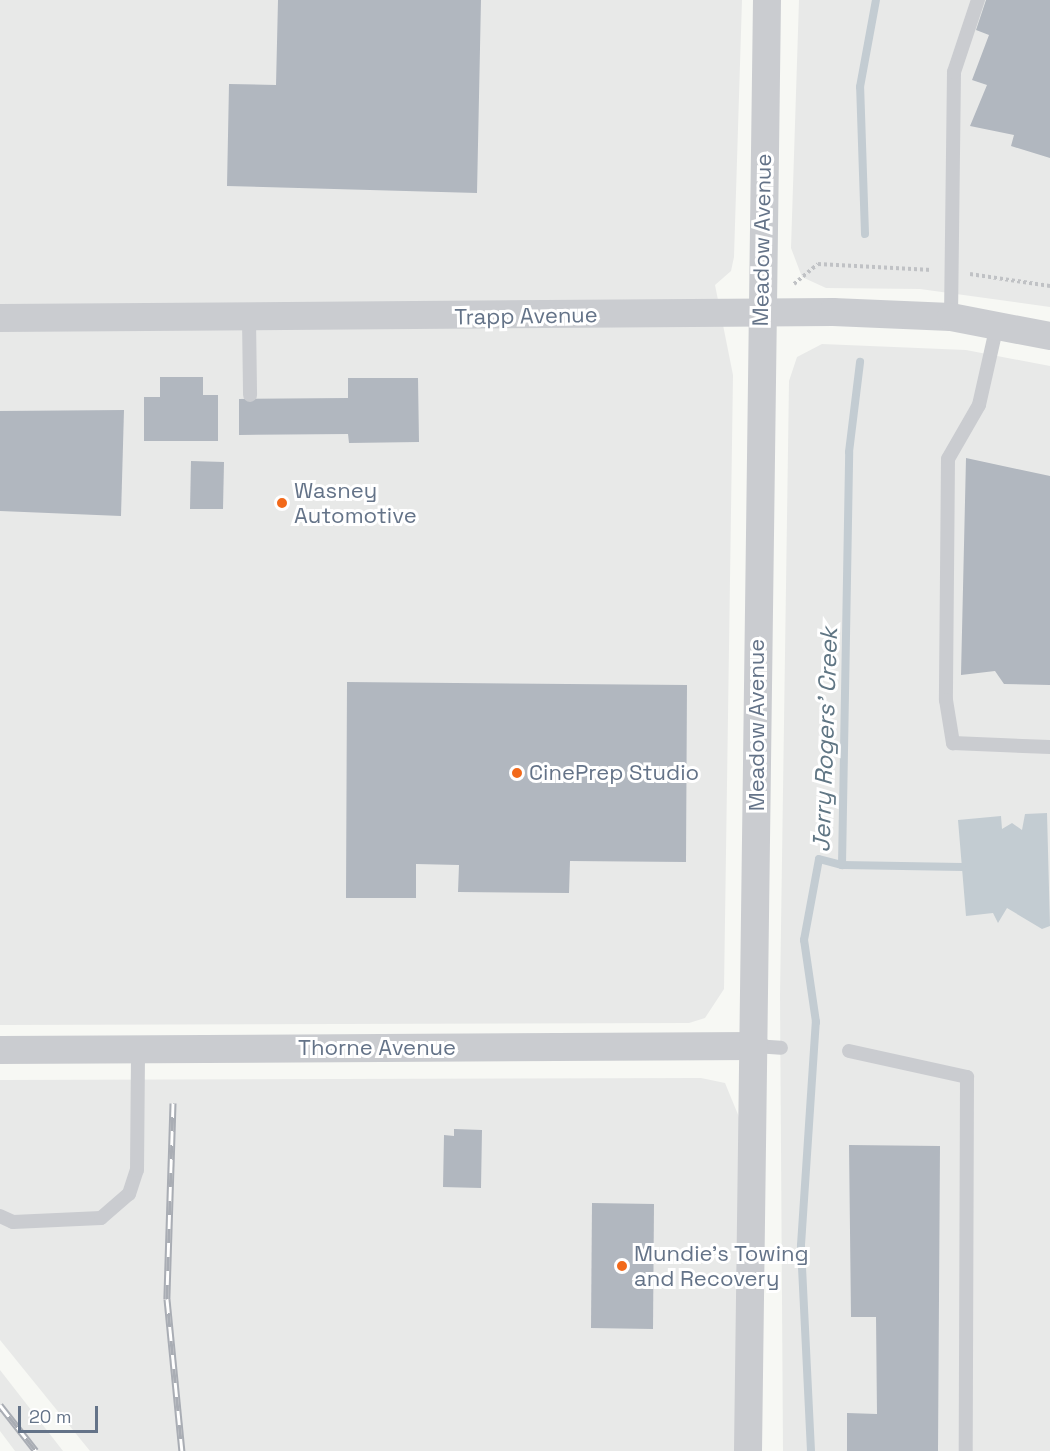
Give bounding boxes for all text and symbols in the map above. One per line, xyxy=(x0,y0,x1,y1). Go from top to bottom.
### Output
street label: Meadow Avenue xyxy=(747,153,777,327)
street label: Trapp Avenue xyxy=(454,302,598,330)
place label: Wasney Automotive xyxy=(294,477,417,528)
marker: Wasney Automotive xyxy=(275,496,289,510)
water label: Jerry Rogers' Creek xyxy=(807,627,843,853)
street label: Meadow Avenue xyxy=(744,639,770,811)
place label: CinePrep Studio xyxy=(529,760,699,786)
marker: CinePrep Studio xyxy=(510,766,524,780)
street label: Thorne Avenue xyxy=(298,1035,456,1061)
place label: Mundie's Towing and Recovery xyxy=(634,1240,809,1292)
marker: Mundie's Towing and Recovery xyxy=(615,1259,629,1273)
scale bar xyxy=(21,1394,100,1432)
text: 20 m xyxy=(29,1405,72,1428)

